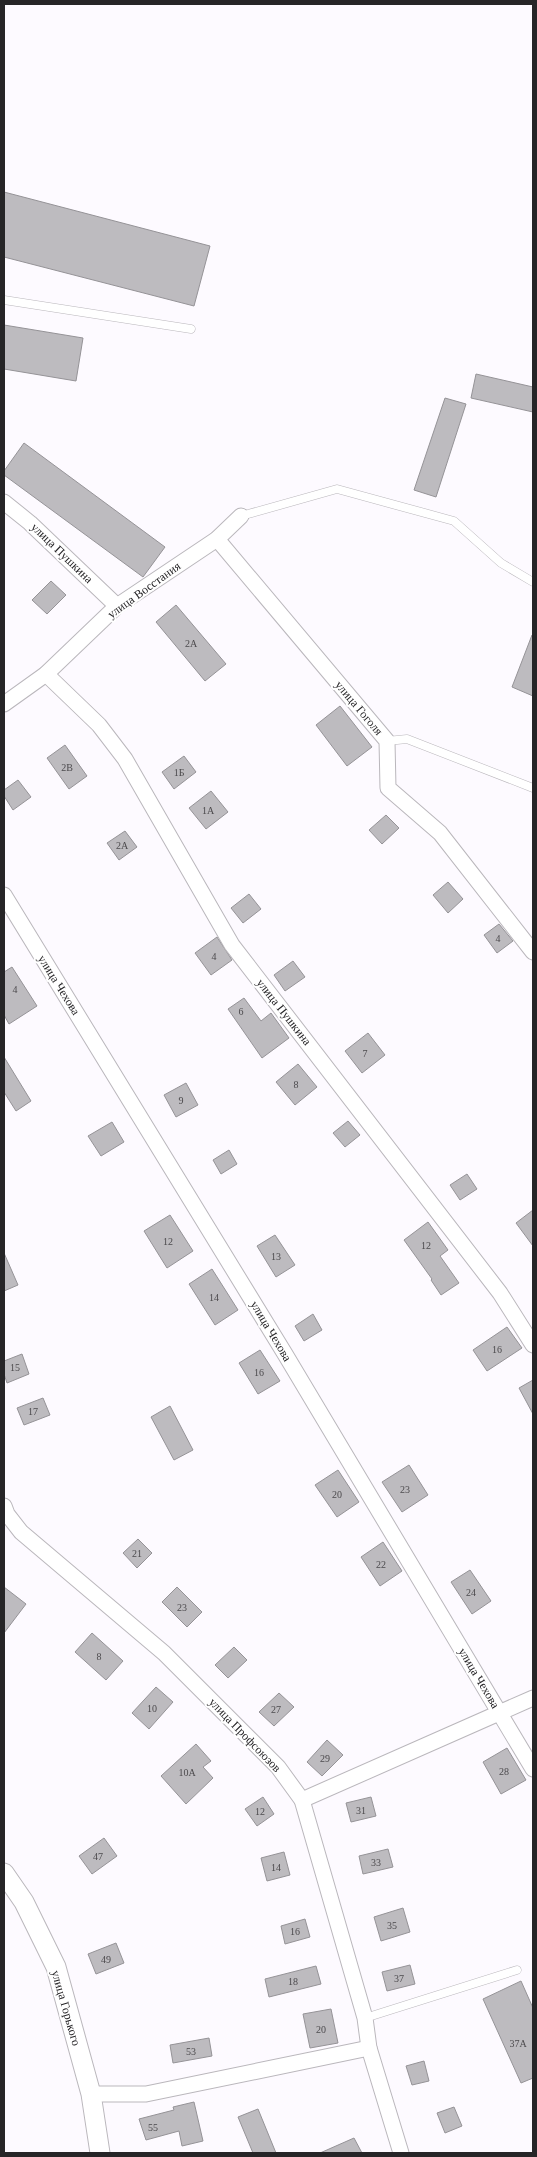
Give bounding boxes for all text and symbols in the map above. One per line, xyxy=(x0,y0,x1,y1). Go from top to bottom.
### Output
street label: улица Пушкина xyxy=(28,520,96,586)
street label: улица Восстания xyxy=(105,559,184,621)
house number: 2А xyxy=(185,638,198,649)
street label: улица Гоголя xyxy=(332,678,386,738)
house number: 2В xyxy=(61,762,73,773)
house number: 1Б xyxy=(174,767,185,778)
house number: 1А xyxy=(202,805,215,816)
house number: 2А xyxy=(116,840,129,851)
house number: 4 xyxy=(496,933,501,944)
house number: 4 xyxy=(212,951,217,962)
street label: улица Чехова xyxy=(35,952,83,1018)
street label: улица Пушкина xyxy=(254,976,315,1049)
house number: 4 xyxy=(13,984,18,995)
house number: 6 xyxy=(239,1006,244,1017)
house number: 7 xyxy=(363,1048,368,1059)
house number: 8 xyxy=(294,1079,299,1090)
house number: 9 xyxy=(179,1095,184,1106)
house number: 12 xyxy=(163,1236,173,1247)
house number: 12 xyxy=(421,1240,431,1251)
house number: 13 xyxy=(271,1251,281,1262)
house number: 14 xyxy=(209,1292,219,1303)
street label: улица Чехова xyxy=(247,1298,295,1364)
house number: 16 xyxy=(492,1344,502,1355)
house number: 15 xyxy=(10,1362,20,1373)
house number: 16 xyxy=(254,1367,264,1378)
house number: 17 xyxy=(28,1406,38,1417)
house number: 23 xyxy=(400,1484,410,1495)
house number: 20 xyxy=(332,1489,342,1500)
house number: 21 xyxy=(132,1548,142,1559)
house number: 22 xyxy=(376,1559,386,1570)
house number: 24 xyxy=(466,1587,476,1598)
house number: 23 xyxy=(177,1602,187,1613)
street label: улица Чехова xyxy=(455,1645,503,1711)
house number: 8 xyxy=(97,1651,102,1662)
street label: улица Профсоюзов xyxy=(206,1695,284,1775)
house number: 10 xyxy=(147,1703,157,1714)
house number: 27 xyxy=(271,1704,281,1715)
house number: 29 xyxy=(320,1753,330,1764)
house number: 28 xyxy=(499,1766,509,1777)
house number: 10А xyxy=(178,1767,196,1778)
house number: 31 xyxy=(356,1805,366,1816)
house number: 12 xyxy=(255,1806,265,1817)
house number: 47 xyxy=(93,1851,103,1862)
house number: 33 xyxy=(371,1857,381,1868)
house number: 14 xyxy=(271,1862,281,1873)
house number: 35 xyxy=(387,1920,397,1931)
house number: 16 xyxy=(290,1926,300,1937)
house number: 49 xyxy=(101,1954,111,1965)
street label: улица Горького xyxy=(49,1969,83,2047)
house number: 37 xyxy=(394,1973,404,1984)
house number: 18 xyxy=(288,1976,298,1987)
house number: 20 xyxy=(316,2024,326,2035)
house number: 37А xyxy=(509,2038,527,2049)
house number: 53 xyxy=(186,2046,196,2057)
house number: 55 xyxy=(148,2122,158,2133)

